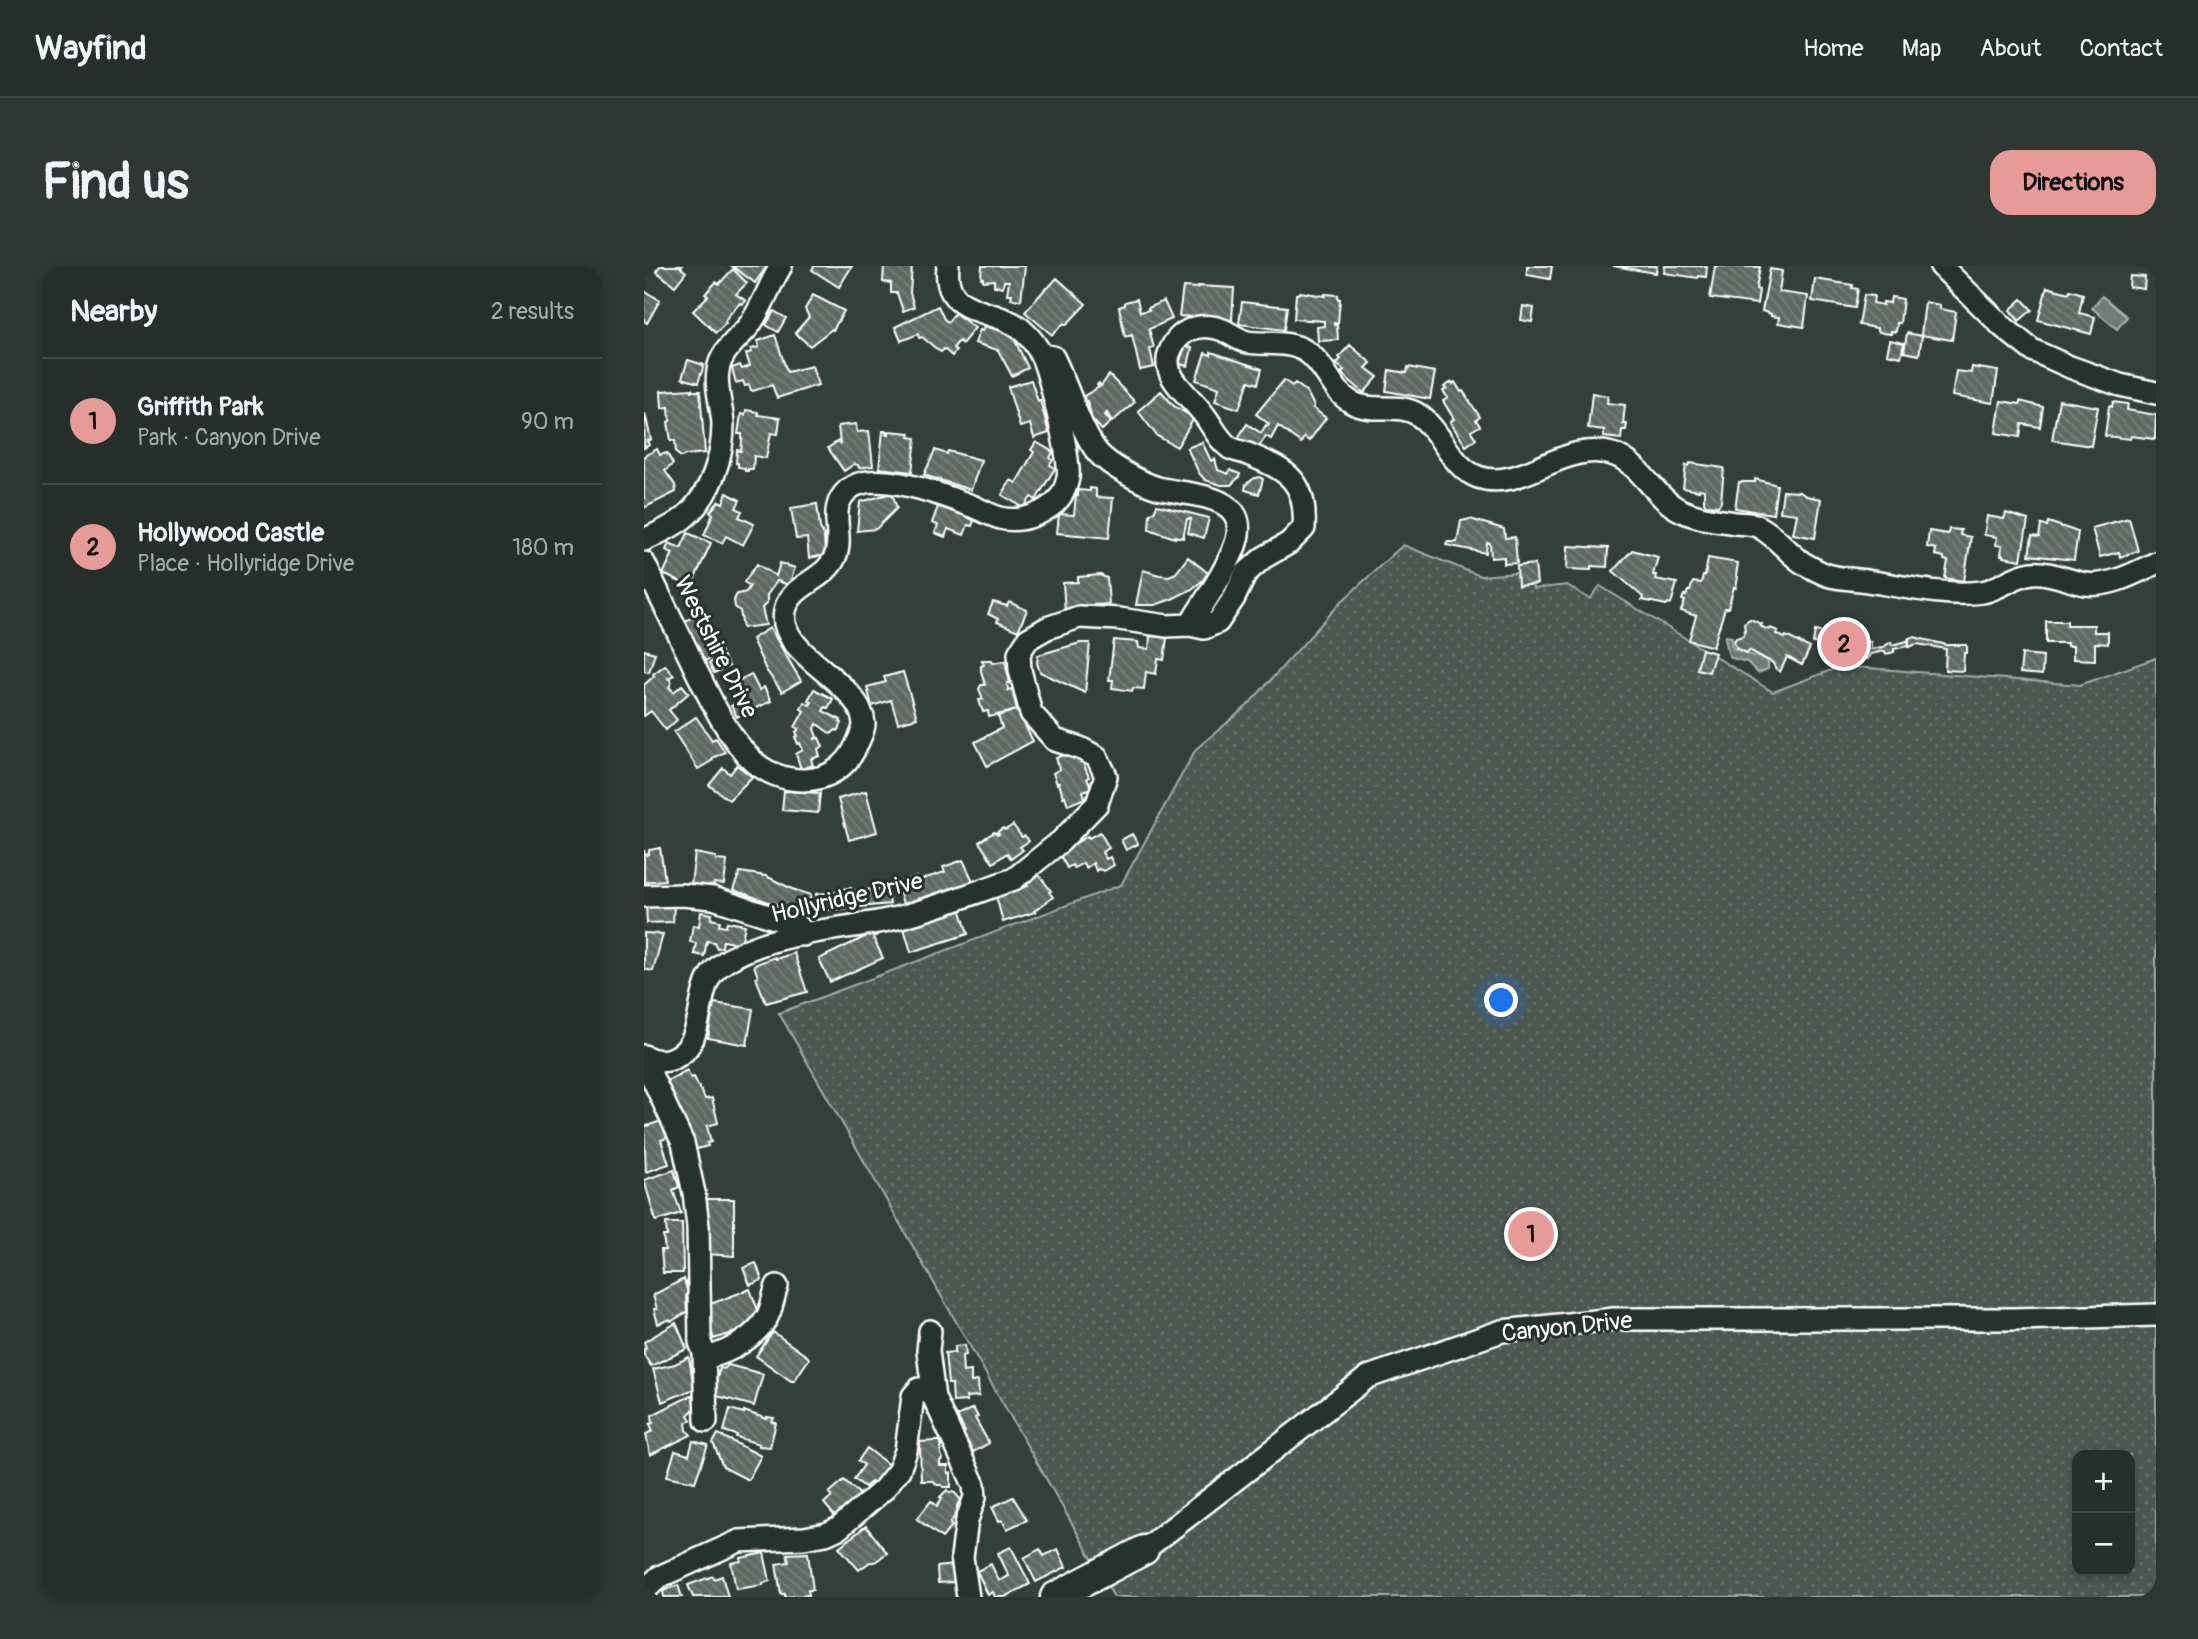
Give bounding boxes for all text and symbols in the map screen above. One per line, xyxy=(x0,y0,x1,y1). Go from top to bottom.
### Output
text: Wayfind xyxy=(35,28,147,69)
text: Home xyxy=(1803,34,1864,63)
text: Map xyxy=(1902,34,1942,63)
text: About xyxy=(1980,34,2042,63)
text: Contact xyxy=(2080,34,2163,63)
button: Directions xyxy=(1990,150,2156,215)
text: Find us xyxy=(42,152,189,213)
text: Nearby xyxy=(70,293,157,330)
text: 2 results xyxy=(491,297,574,326)
text: Griffith Park xyxy=(137,391,264,423)
text: 1 xyxy=(89,407,98,436)
text: 90 m xyxy=(521,407,574,436)
text: Park · Canyon Drive xyxy=(137,423,321,452)
text: Hollywood Castle xyxy=(137,517,324,549)
text: 2 xyxy=(87,533,99,562)
text: 180 m xyxy=(512,533,574,562)
text: Place · Hollyridge Drive xyxy=(137,549,354,578)
street label: Westshire Drive xyxy=(668,571,764,723)
pin: 2 xyxy=(1821,618,1867,670)
street label: Hollyridge Drive xyxy=(768,866,926,930)
your location xyxy=(1484,983,1518,1017)
pin: 1 xyxy=(1508,1208,1554,1260)
street label: Canyon Drive xyxy=(1500,1306,1634,1348)
map controls xyxy=(2072,1450,2135,1576)
button: + xyxy=(2072,1450,2135,1513)
button: − xyxy=(2072,1513,2135,1576)

